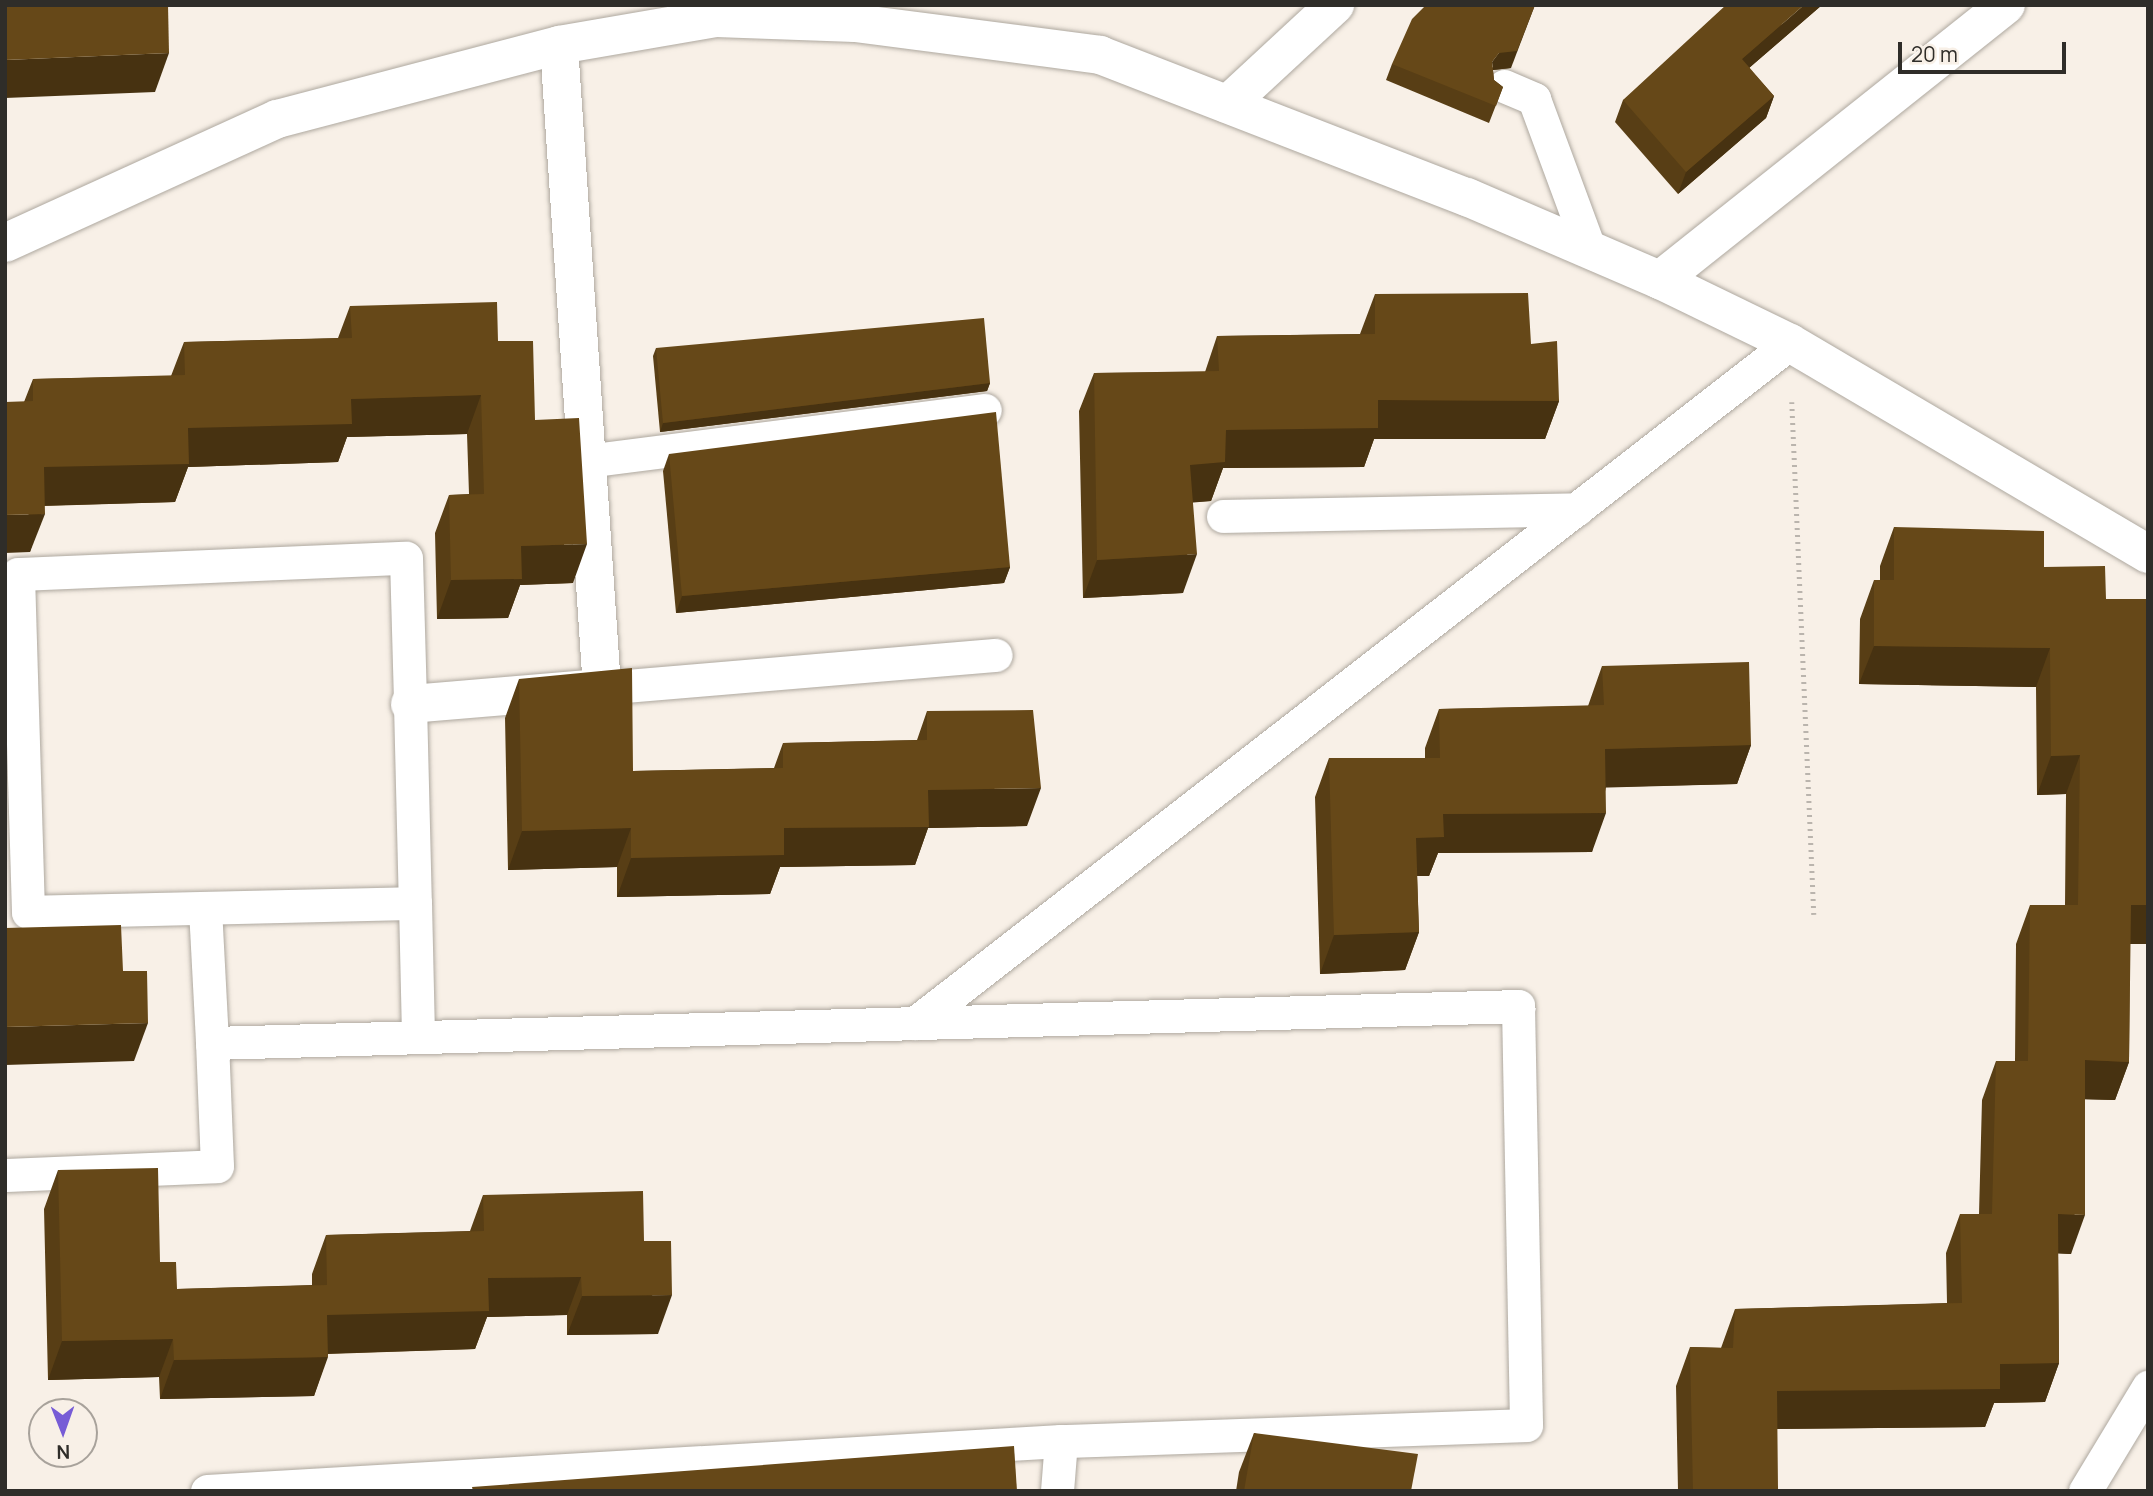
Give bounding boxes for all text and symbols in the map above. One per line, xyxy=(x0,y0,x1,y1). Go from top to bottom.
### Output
scale bar xyxy=(1901,28,2069,72)
text: 20 m xyxy=(1911,40,1958,68)
north arrow xyxy=(28,1398,98,1468)
text: N xyxy=(56,1439,70,1465)

